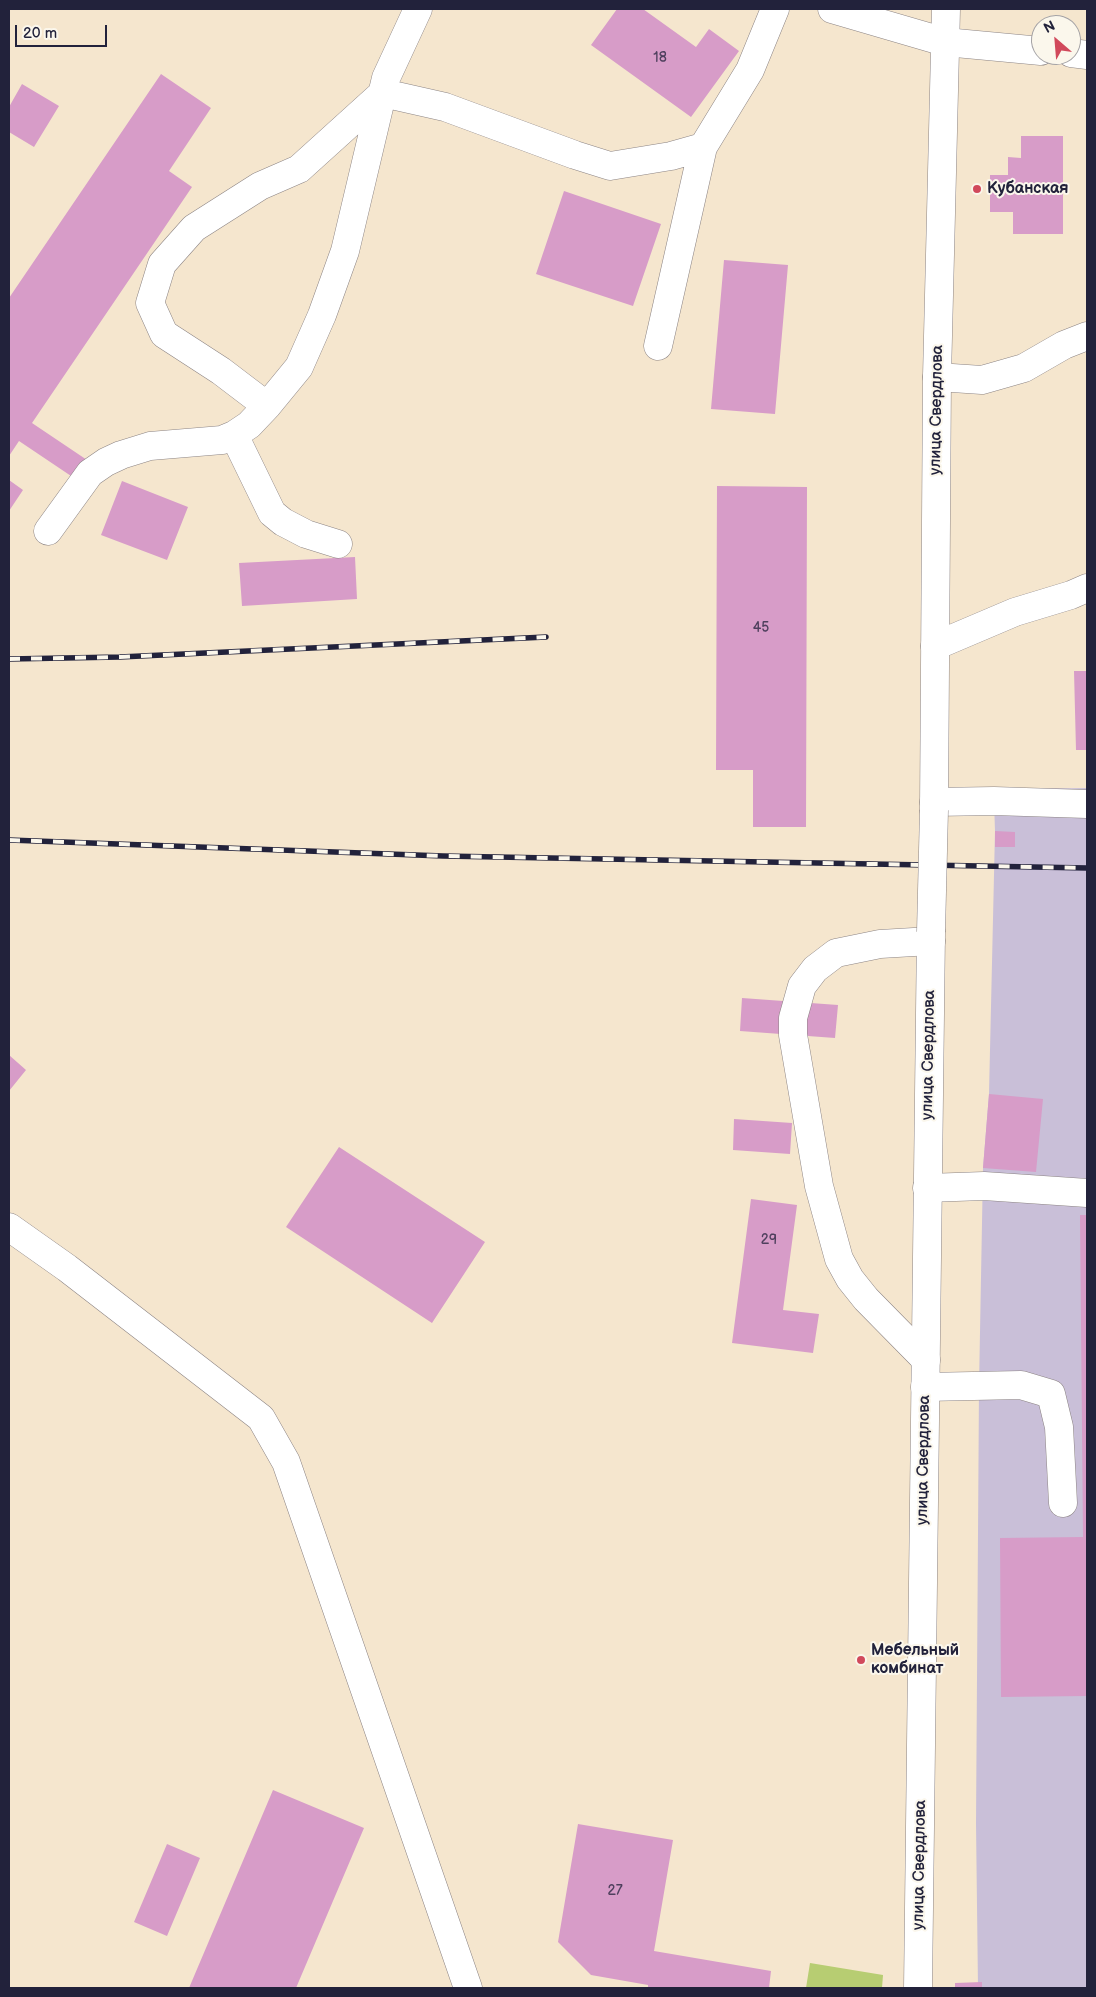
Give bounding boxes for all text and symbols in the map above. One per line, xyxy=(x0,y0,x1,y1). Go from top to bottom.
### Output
scale bar xyxy=(18,15,110,47)
north arrow xyxy=(1031,15,1081,65)
text: N xyxy=(1041,17,1058,37)
text: 20 m xyxy=(23,24,57,43)
house number: 18 xyxy=(653,50,667,66)
place label: Кубанская xyxy=(987,179,1068,199)
marker: Кубанская xyxy=(971,183,983,195)
street label: улица Свердлова xyxy=(926,345,948,475)
house number: 45 xyxy=(753,620,769,636)
street label: улица Свердлова xyxy=(918,990,940,1120)
house number: 29 xyxy=(761,1232,777,1248)
street label: улица Свердлова xyxy=(913,1395,935,1525)
place label: Мебельный комбинат xyxy=(871,1641,959,1679)
marker: Мебельный комбинат xyxy=(855,1654,867,1666)
street label: улица Свердлова xyxy=(909,1800,931,1930)
house number: 27 xyxy=(607,1883,623,1899)

